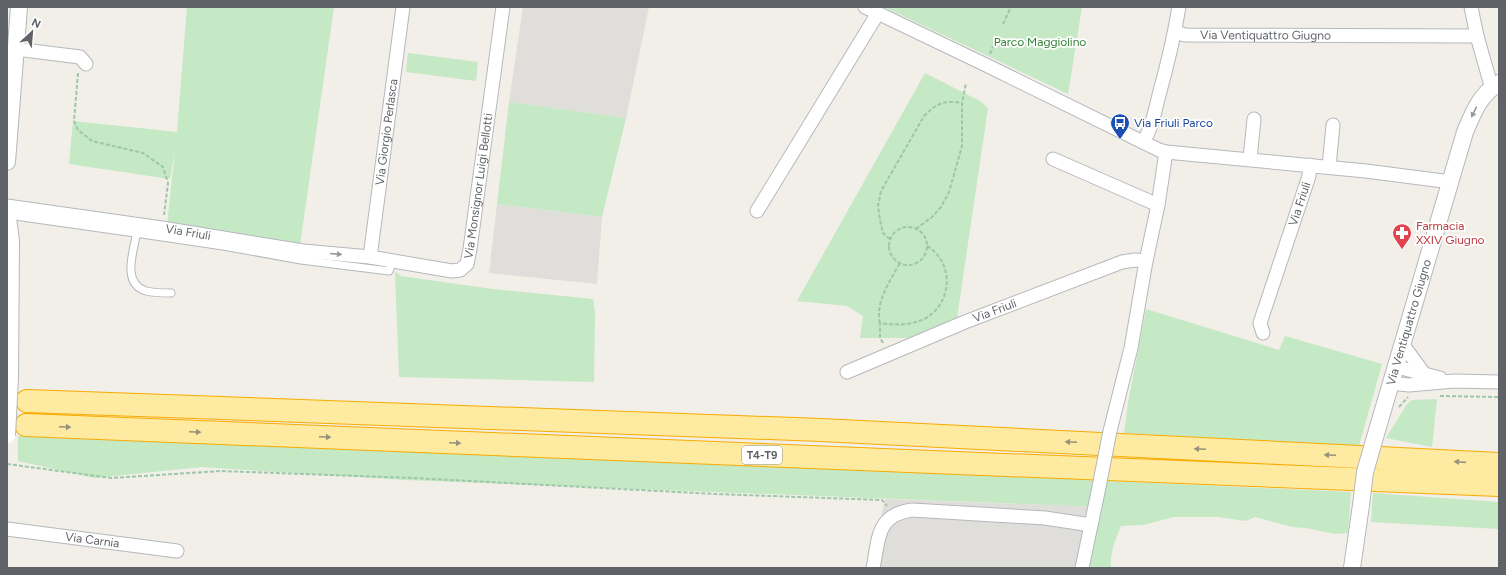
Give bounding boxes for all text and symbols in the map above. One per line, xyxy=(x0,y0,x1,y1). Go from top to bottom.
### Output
north arrow xyxy=(12,12,52,52)
text: N xyxy=(29,16,43,31)
street label: Via Ventiquattro Giugno xyxy=(1200,28,1331,43)
park label: Parco Maggiolino xyxy=(994,35,1086,49)
street label: Via Giorgio Perlasca xyxy=(373,78,400,186)
one-way arrow xyxy=(1471,106,1477,118)
street label: Via Monsignor Luigi Bellotti xyxy=(461,112,495,260)
bus stop icon: Via Friuli Parco xyxy=(1109,112,1131,140)
place label: Via Friuli Parco xyxy=(1134,116,1213,130)
street label: Via Friuli xyxy=(1286,180,1314,228)
place label: Farmacia XXIV Giugno xyxy=(1416,219,1485,247)
street label: Via Friuli xyxy=(164,222,212,243)
pharmacy icon: Farmacia XXIV Giugno xyxy=(1391,222,1413,250)
one-way arrow xyxy=(329,250,342,257)
street label: Via Ventiquattro Giugno xyxy=(1384,258,1434,387)
street label: Via Friuli xyxy=(971,296,1019,325)
one-way arrow xyxy=(59,424,72,430)
one-way arrow xyxy=(189,429,201,436)
one-way arrow xyxy=(319,434,331,441)
one-way arrow xyxy=(449,439,461,446)
one-way arrow xyxy=(1065,439,1077,446)
one-way arrow xyxy=(1194,445,1206,452)
road number: T4-T9 xyxy=(742,446,782,464)
one-way arrow xyxy=(1323,452,1336,458)
one-way arrow xyxy=(1454,458,1466,465)
street label: Via Carnia xyxy=(64,530,120,550)

